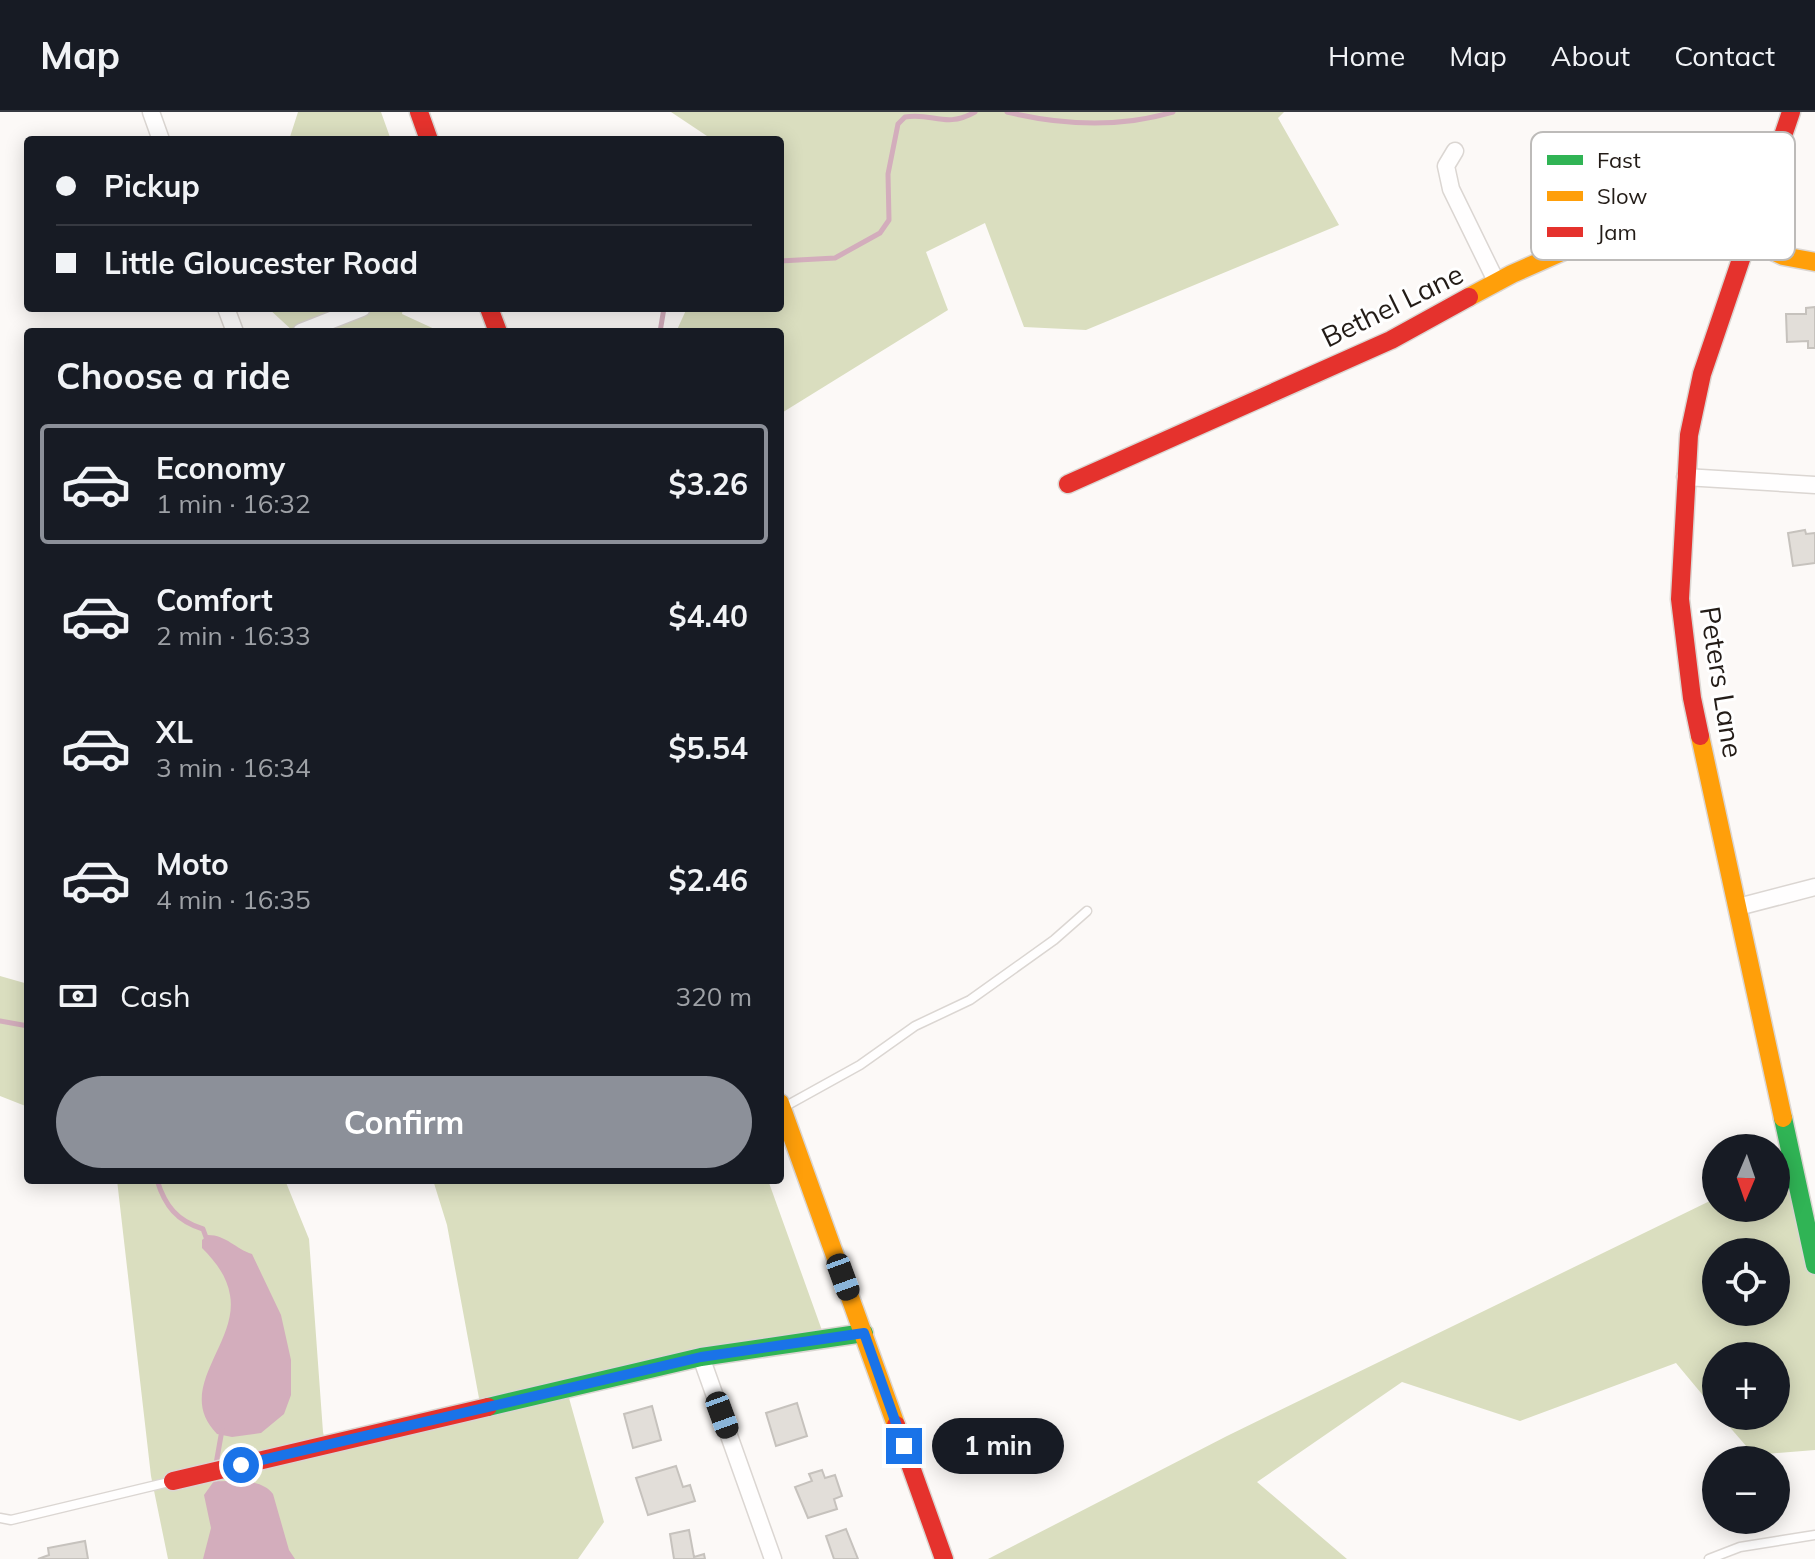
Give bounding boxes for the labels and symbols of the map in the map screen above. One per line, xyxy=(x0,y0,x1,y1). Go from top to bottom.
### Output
legend xyxy=(1531,132,1795,260)
text: Fast xyxy=(1597,146,1641,174)
text: Slow xyxy=(1597,182,1647,210)
text: Jam xyxy=(1597,218,1637,246)
street label: Bethel Lane xyxy=(1315,256,1469,354)
street label: Peters Lane xyxy=(1693,604,1751,760)
north arrow xyxy=(1702,1134,1790,1222)
car xyxy=(824,1250,862,1304)
car xyxy=(703,1388,741,1442)
callout: 1 min xyxy=(932,1418,1064,1474)
route end xyxy=(886,1428,922,1464)
route start xyxy=(223,1447,259,1483)

